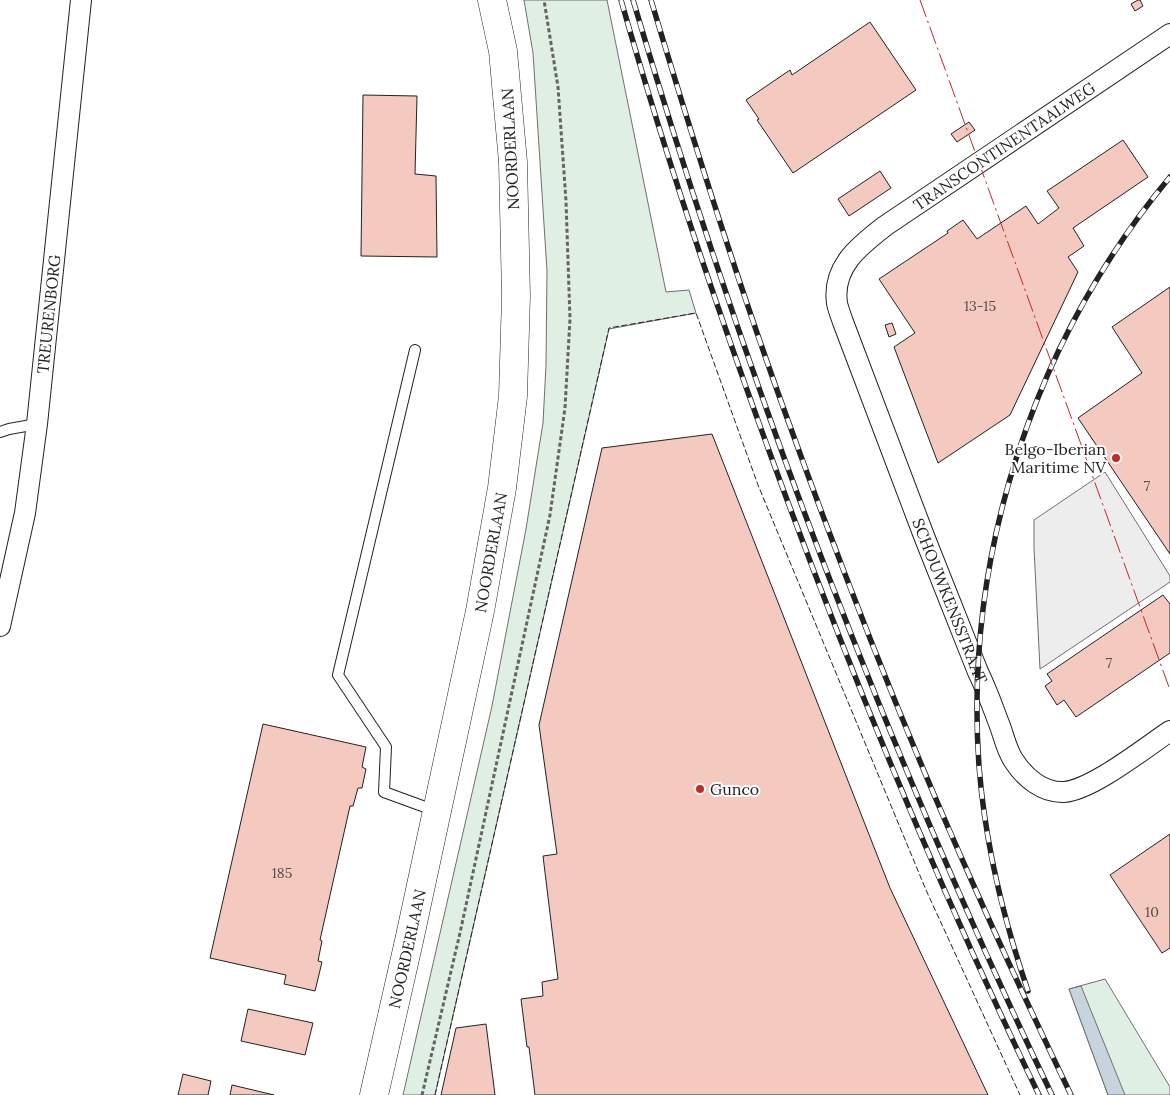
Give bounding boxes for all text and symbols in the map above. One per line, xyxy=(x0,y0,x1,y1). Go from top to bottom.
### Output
street label: TRANSCONTINENTAALWEG xyxy=(909,78,1099,214)
street label: NOORDERLAAN xyxy=(497,88,523,210)
street label: TREURENBORG xyxy=(32,254,65,374)
house number: 13-15 xyxy=(964,297,996,315)
place label: Belgo-Iberian Maritime NV xyxy=(1005,439,1107,477)
marker: Belgo-Iberian Maritime NV xyxy=(1110,452,1122,464)
house number: 7 xyxy=(1144,477,1151,495)
street label: NOORDERLAAN xyxy=(470,491,511,614)
street label: SCHOUWKENSSTRAAT xyxy=(908,515,992,687)
house number: 7 xyxy=(1106,654,1113,672)
place label: Gunco xyxy=(710,779,759,799)
marker: Gunco xyxy=(694,783,706,795)
house number: 185 xyxy=(272,864,292,882)
street label: NOORDERLAAN xyxy=(384,887,430,1010)
house number: 10 xyxy=(1145,903,1159,921)

